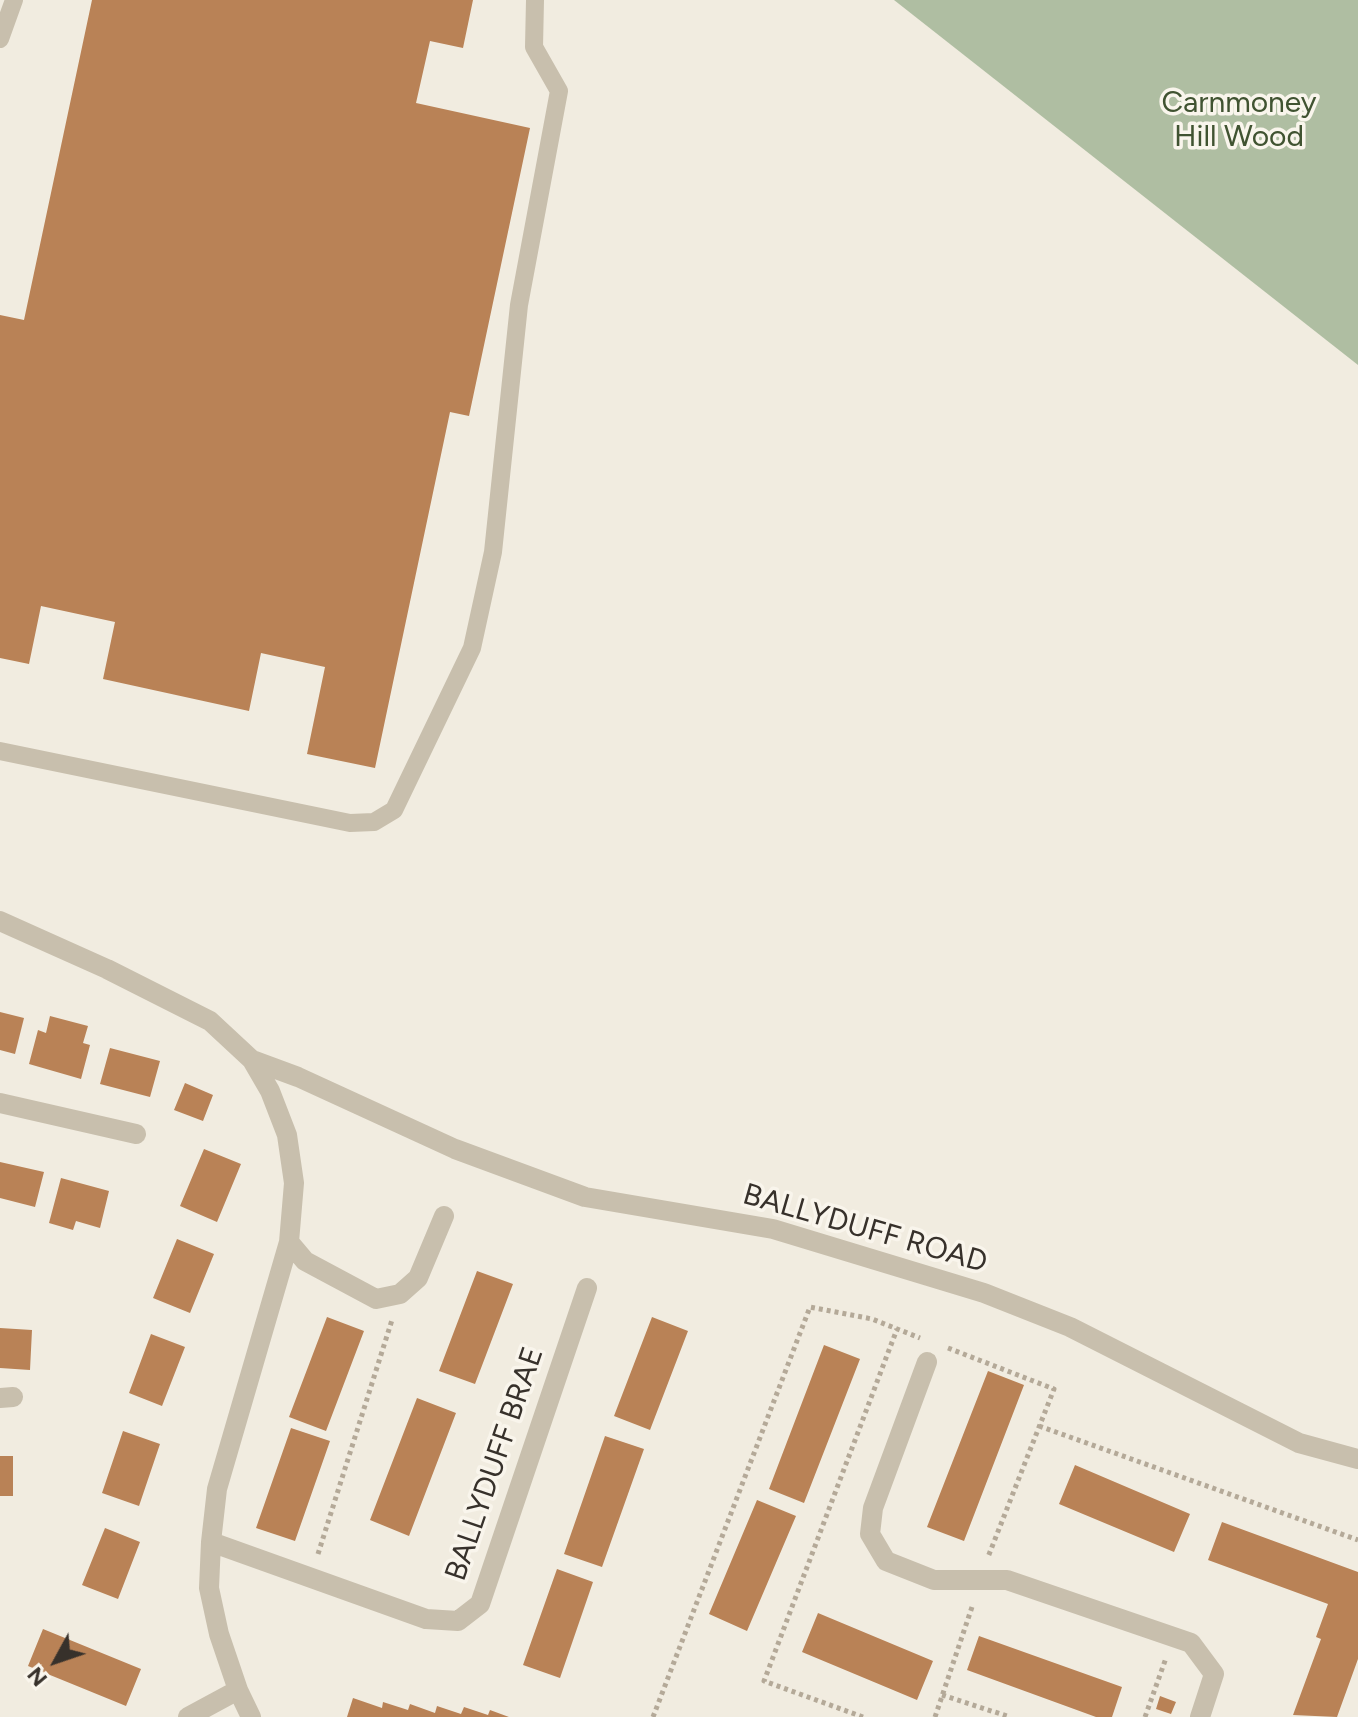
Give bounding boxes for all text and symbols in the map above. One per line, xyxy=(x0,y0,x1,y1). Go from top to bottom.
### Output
park label: Carnmoney Hill Wood xyxy=(1161,85,1317,156)
street label: BALLYDUFF ROAD xyxy=(739,1177,991,1281)
street label: BALLYDUFF BRAE xyxy=(438,1342,552,1586)
north arrow xyxy=(16,1621,96,1701)
text: N xyxy=(21,1662,53,1692)

